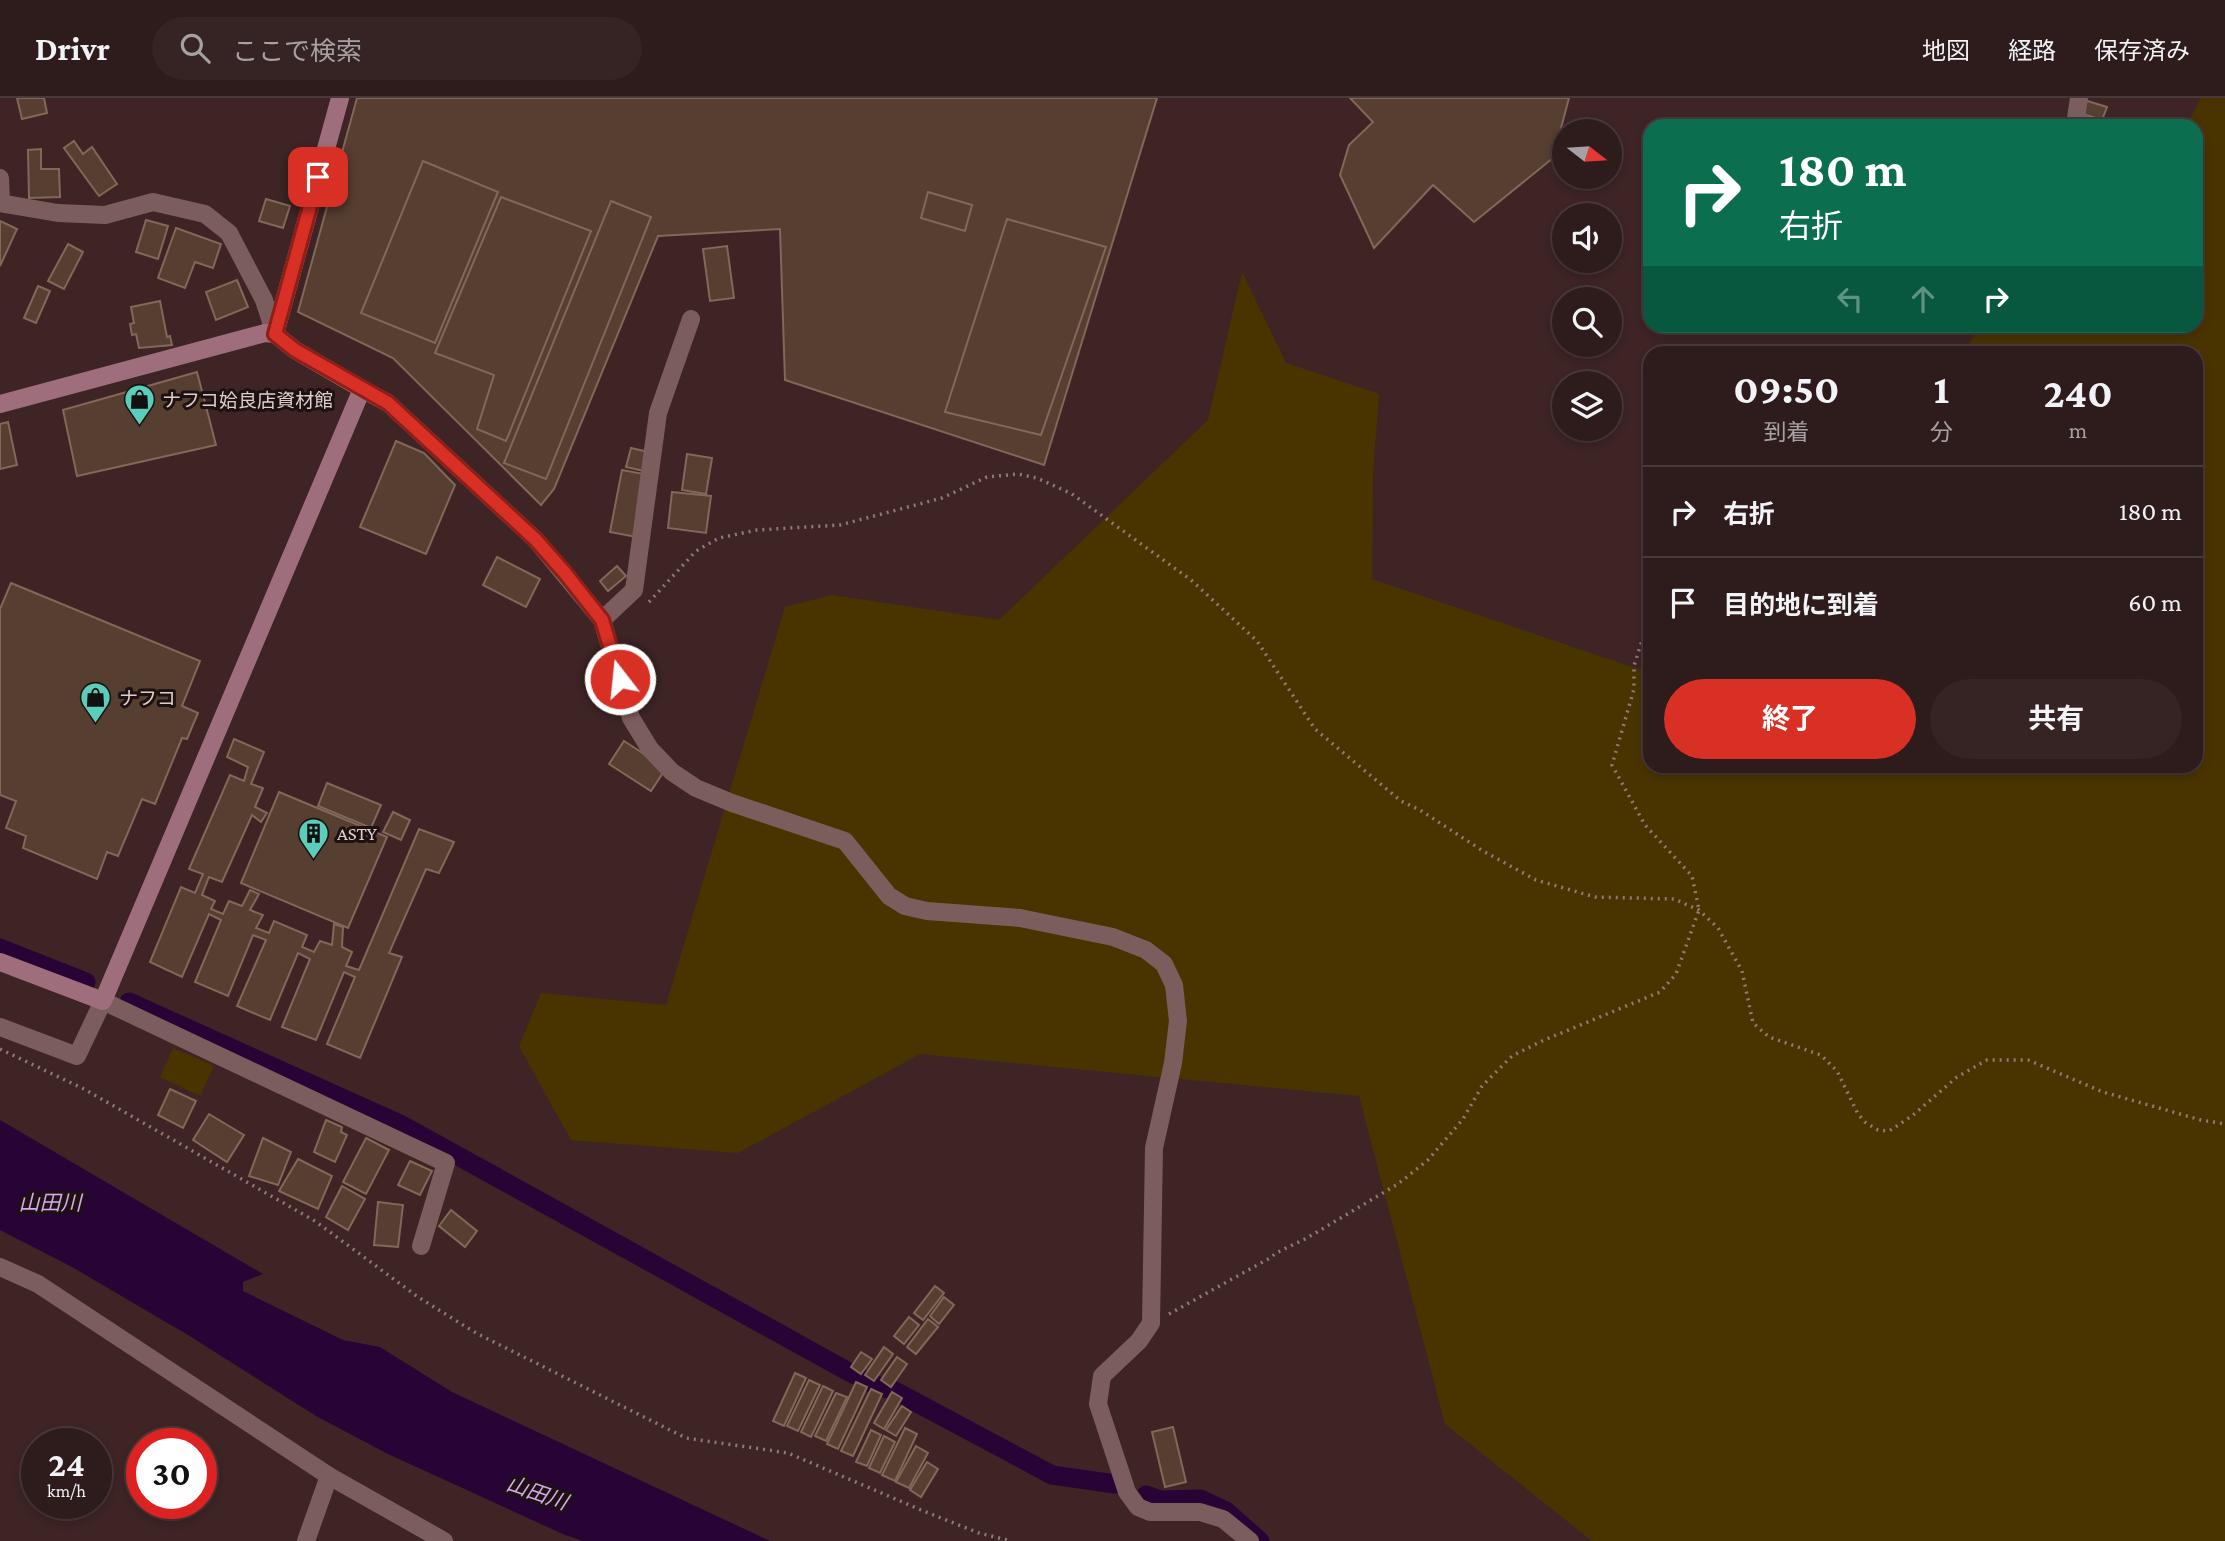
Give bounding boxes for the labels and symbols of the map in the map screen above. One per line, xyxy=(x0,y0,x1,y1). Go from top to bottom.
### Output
north arrow xyxy=(1552,119,1622,189)
pin xyxy=(288,147,348,207)
shop icon: ナフコ姶良店資材館 xyxy=(122,383,156,427)
place label: ナフコ姶良店資材館 xyxy=(162,390,333,411)
position arrow xyxy=(583,642,657,716)
shop icon: ナフコ xyxy=(79,681,113,725)
place label: ナフコ xyxy=(119,688,176,709)
building icon: ASTY xyxy=(297,816,331,860)
place label: ASTY xyxy=(337,823,378,844)
water label: 山田川 xyxy=(19,1191,83,1215)
speed limit sign: 30 xyxy=(126,1428,217,1519)
water label: 山田川 xyxy=(503,1471,573,1515)

